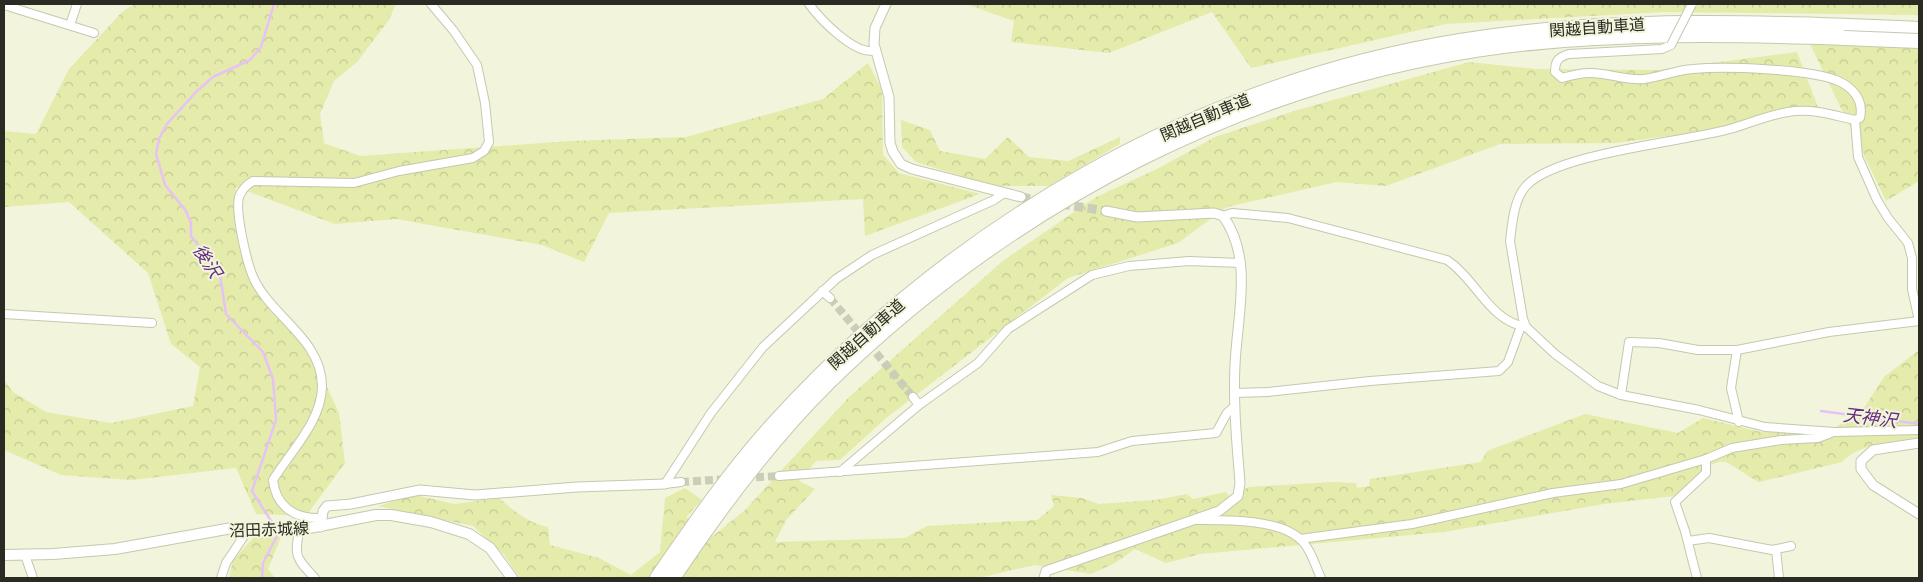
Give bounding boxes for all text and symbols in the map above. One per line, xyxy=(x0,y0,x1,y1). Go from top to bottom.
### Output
street label: 関越自動車道 xyxy=(1548,13,1646,41)
street label: 関越自動車道 xyxy=(1157,88,1253,146)
water label: 後沢 xyxy=(187,239,229,284)
street label: 関越自動車道 xyxy=(823,294,909,374)
water label: 天神沢 xyxy=(1842,402,1900,433)
street label: 沼田赤城線 xyxy=(229,517,309,541)

